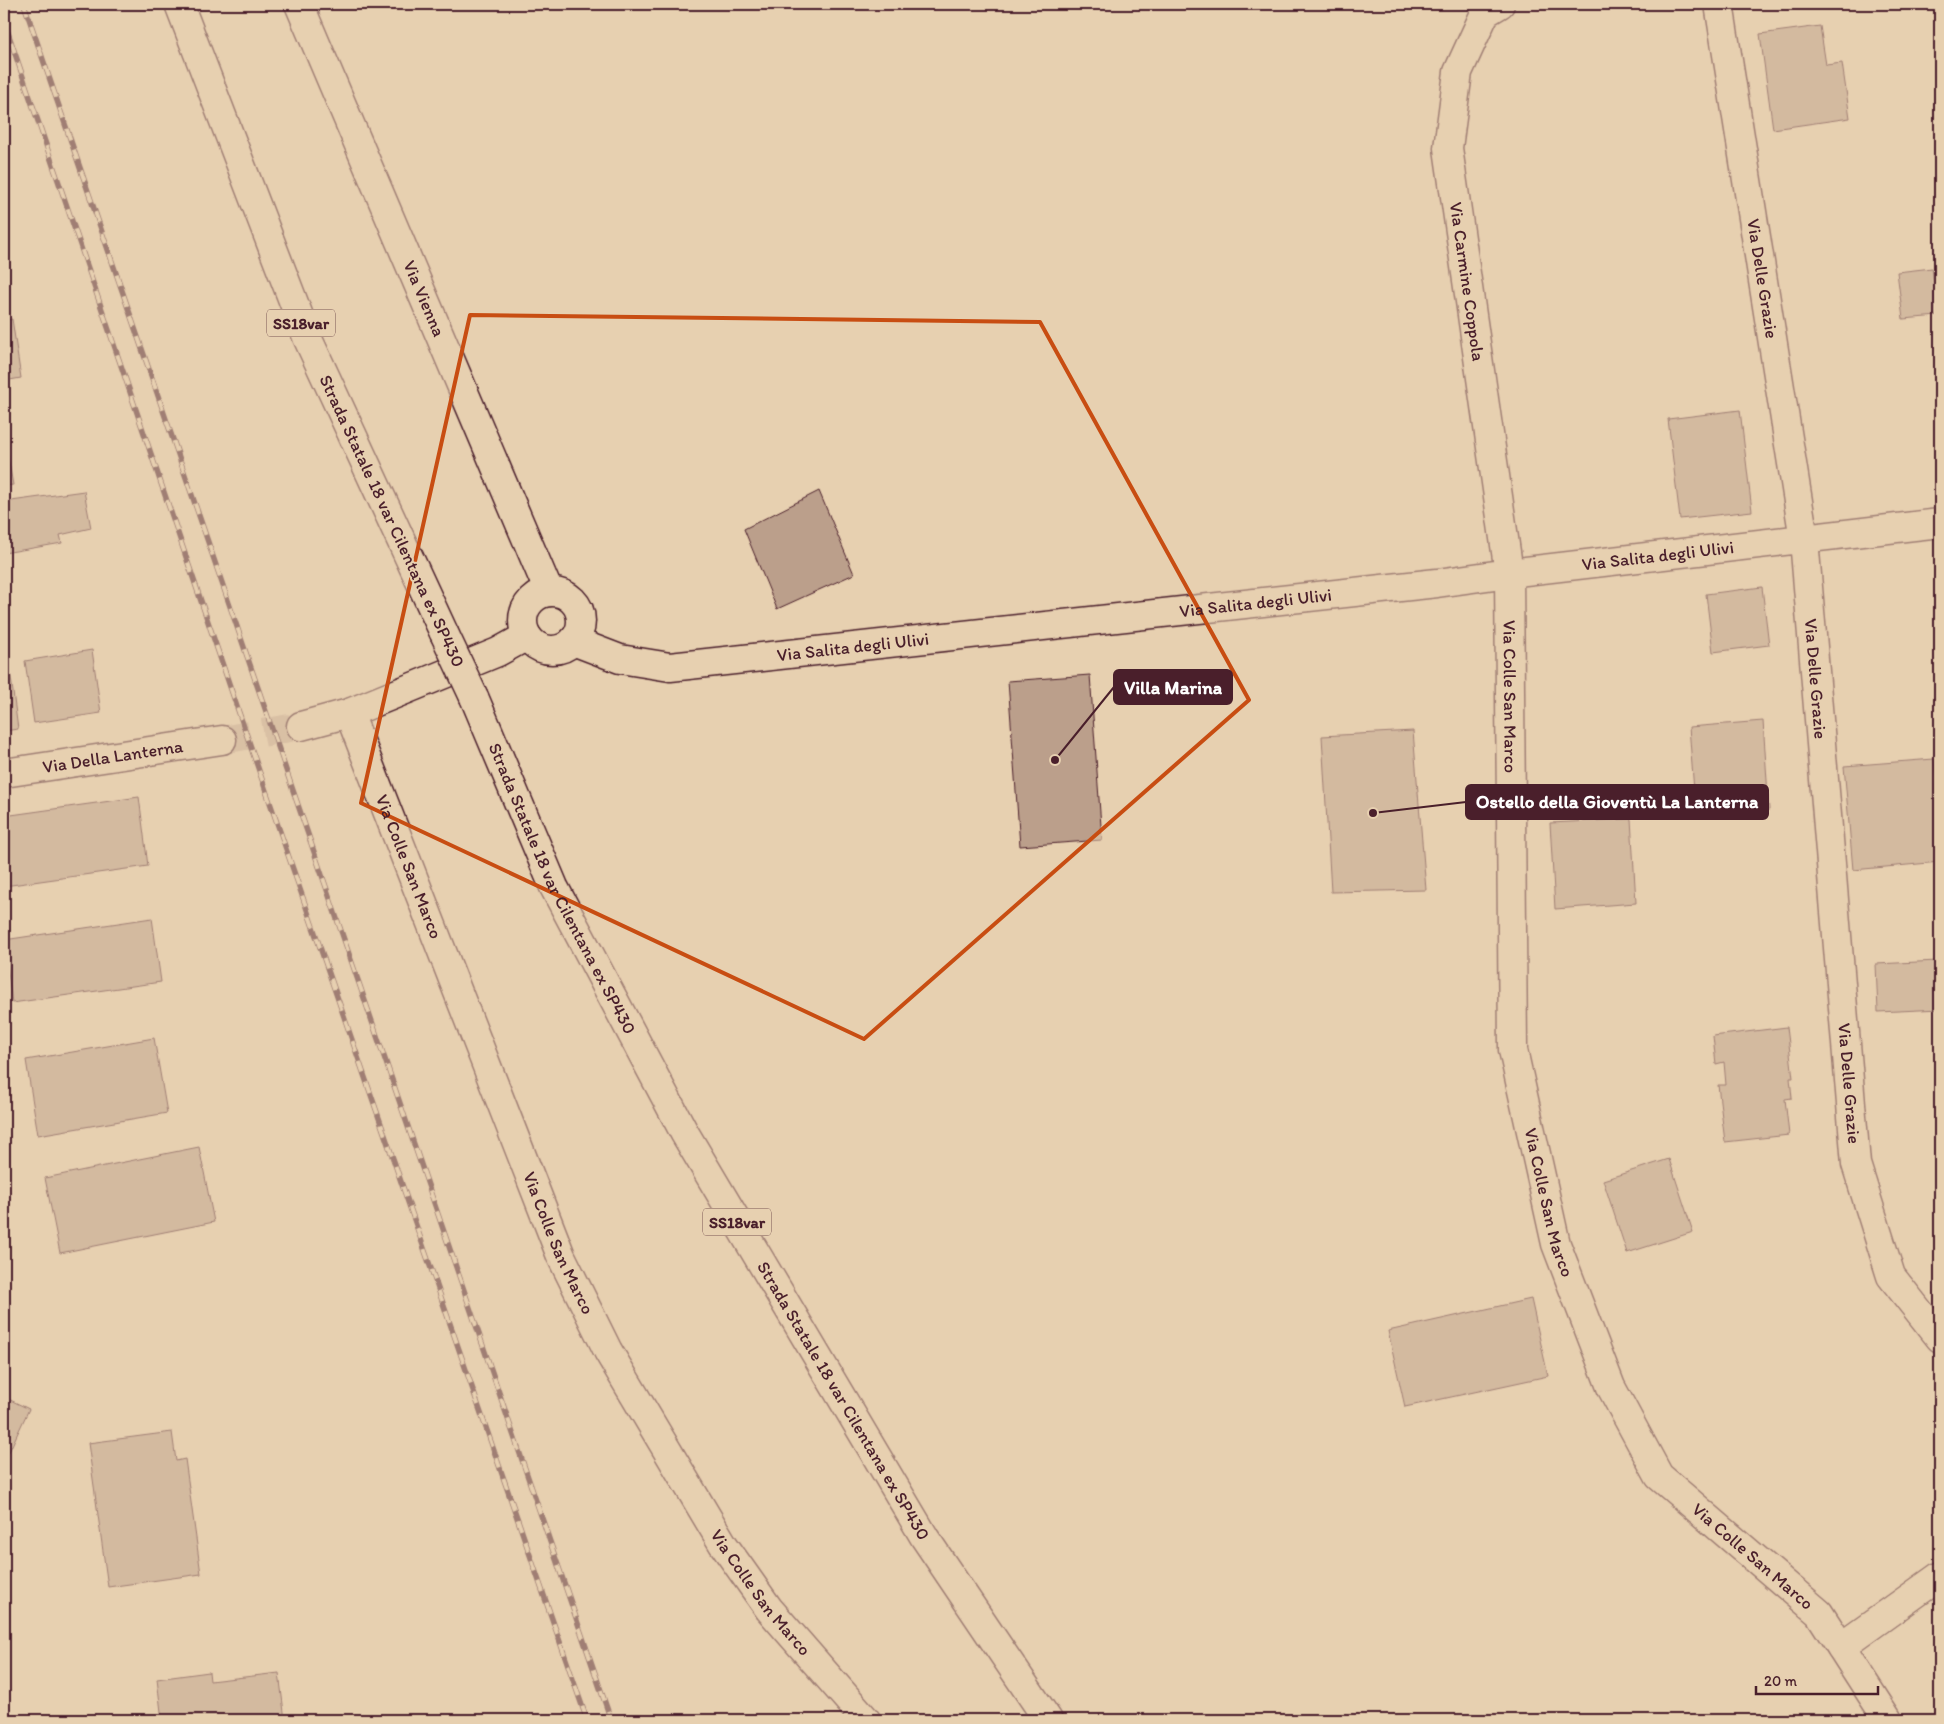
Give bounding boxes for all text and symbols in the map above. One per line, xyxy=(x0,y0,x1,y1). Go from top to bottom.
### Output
street label: Via Carmine Coppola xyxy=(1445,201,1489,363)
street label: Via Delle Grazie xyxy=(1742,217,1783,340)
street label: Via Vienna xyxy=(398,257,450,340)
road number: SS18var xyxy=(267,309,335,336)
street label: Strada Statale 18 var Cilentana ex SP430 xyxy=(314,371,470,671)
street label: Via Salita degli Ulivi xyxy=(1580,536,1735,575)
street label: Via Salita degli Ulivi xyxy=(1178,584,1333,622)
street label: Via Delle Grazie xyxy=(1800,618,1832,740)
street label: Via Colle San Marco xyxy=(1498,620,1522,773)
street label: Via Salita degli Ulivi xyxy=(776,628,930,666)
callout: Villa Marina xyxy=(1114,670,1232,704)
text: Villa Marina xyxy=(1124,676,1223,699)
street label: Via Della Lanterna xyxy=(41,735,185,778)
street label: Strada Statale 18 var Cilentana ex SP430 xyxy=(484,740,641,1038)
callout: Ostello della Gioventù La Lanterna xyxy=(1466,785,1768,819)
text: Ostello della Gioventù La Lanterna xyxy=(1476,790,1759,813)
street label: Via Colle San Marco xyxy=(371,791,447,942)
street label: Via Delle Grazie xyxy=(1833,1022,1865,1145)
street label: Via Colle San Marco xyxy=(1520,1126,1579,1280)
street label: Via Colle San Marco xyxy=(518,1169,599,1318)
road number: SS18var xyxy=(703,1208,771,1236)
street label: Strada Statale 18 var Cilentana ex SP430 xyxy=(752,1257,935,1544)
street label: Via Colle San Marco xyxy=(1688,1498,1818,1615)
street label: Via Colle San Marco xyxy=(706,1525,816,1660)
scale bar xyxy=(1756,1664,1879,1696)
text: 20 m xyxy=(1764,1672,1798,1690)

